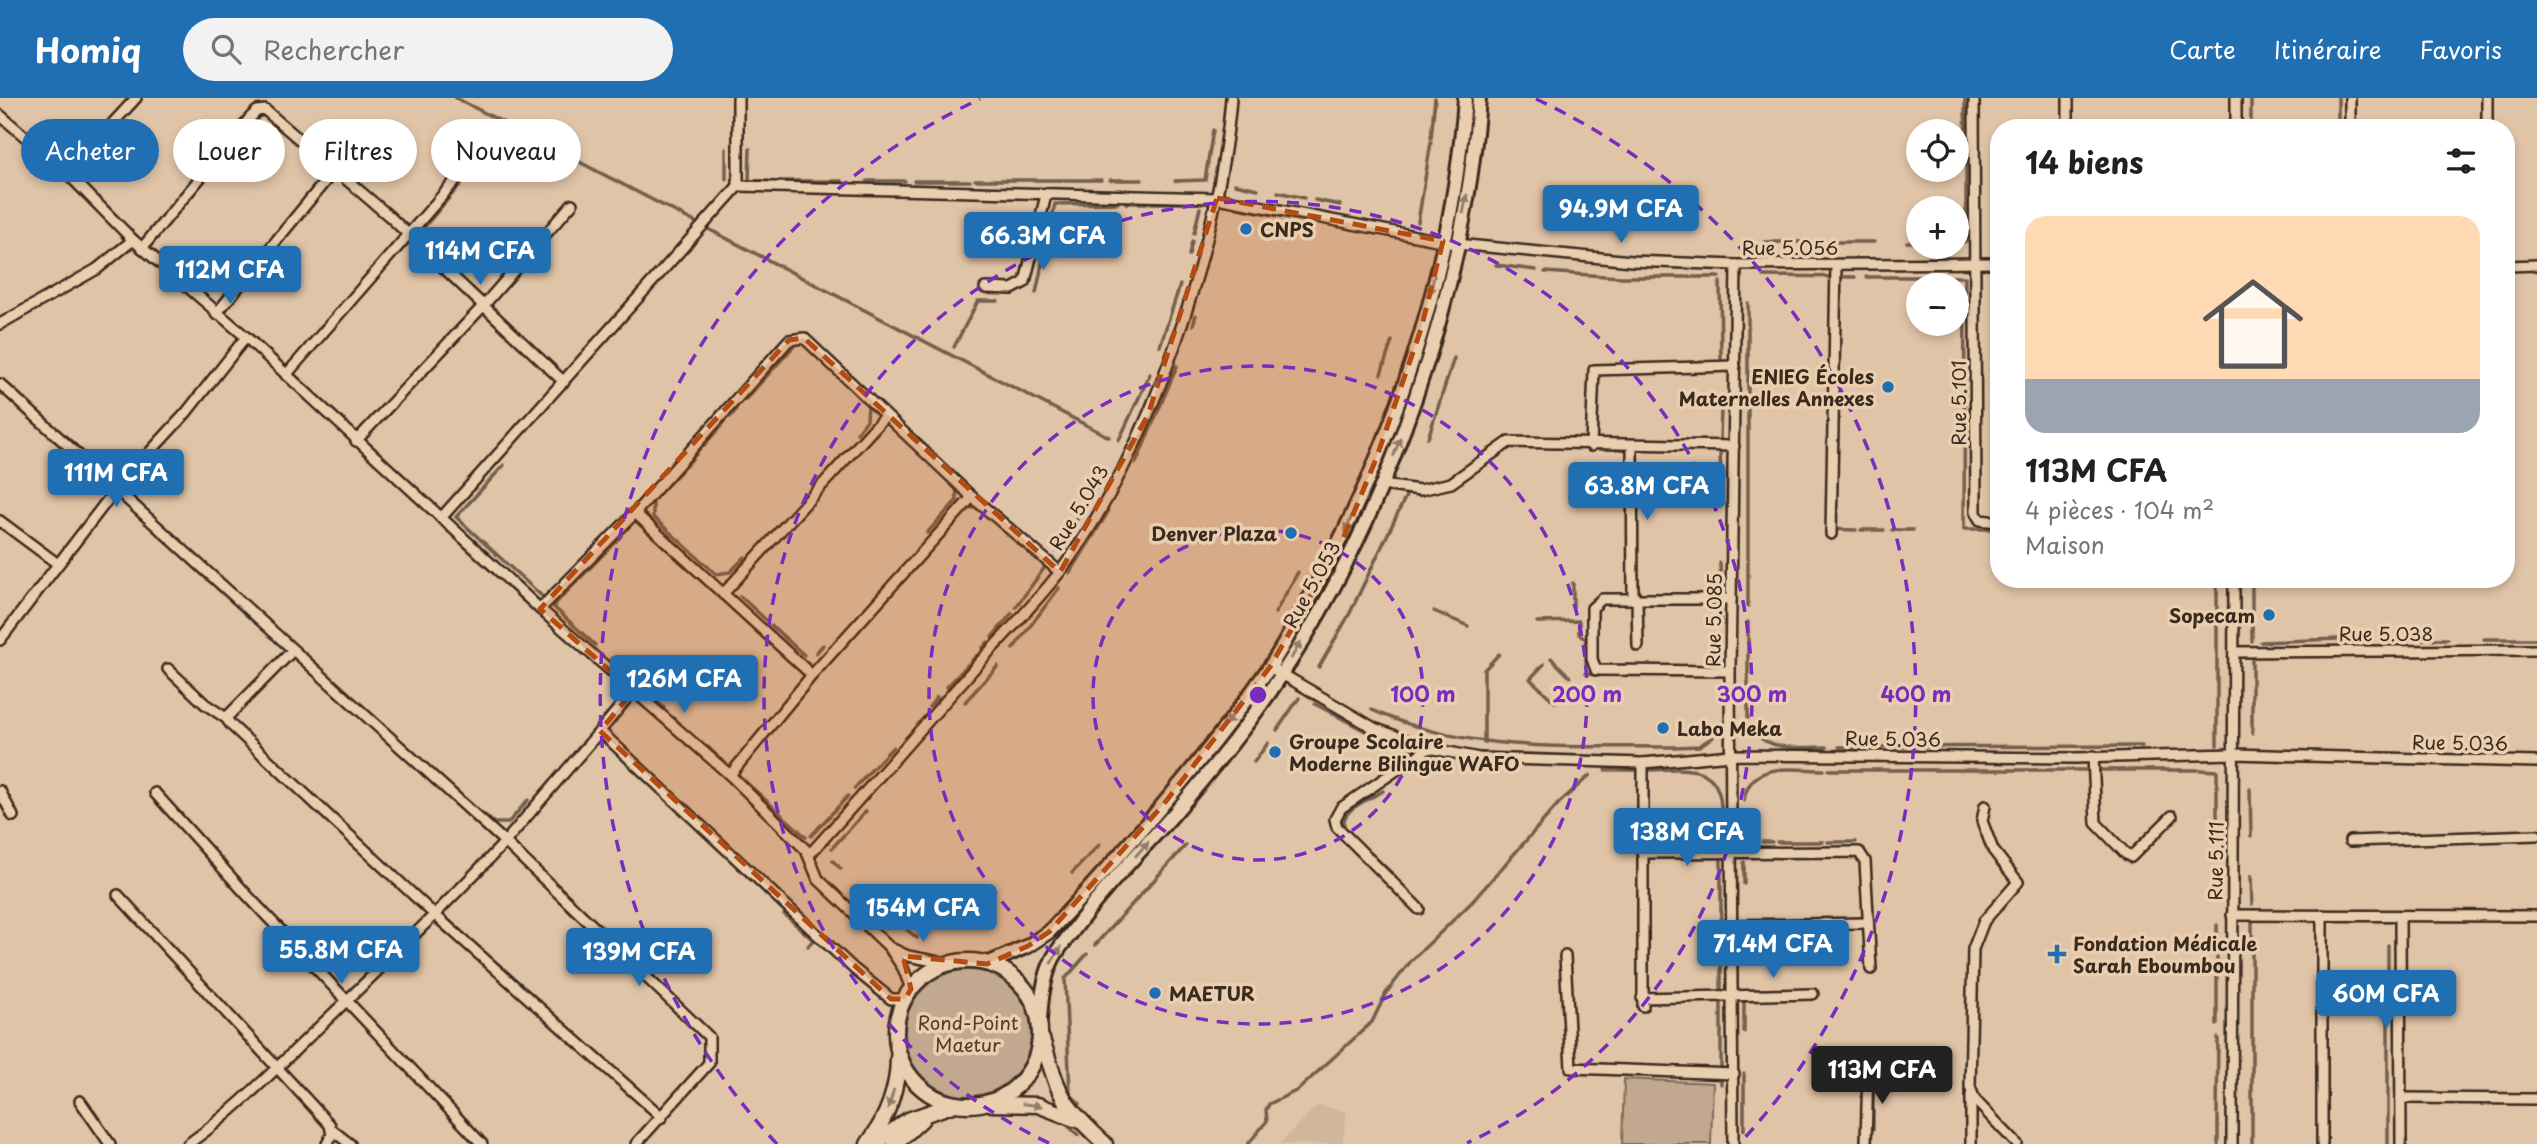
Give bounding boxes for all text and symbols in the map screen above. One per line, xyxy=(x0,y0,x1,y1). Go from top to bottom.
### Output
search box xyxy=(183,18,673,81)
text: Homiq xyxy=(35,24,141,74)
icon: search xyxy=(207,30,245,68)
text: Rechercher xyxy=(263,30,404,69)
text: Carte xyxy=(2169,31,2236,67)
text: Itinéraire xyxy=(2274,31,2382,67)
text: Favoris xyxy=(2420,31,2502,67)
chip: Acheter xyxy=(21,119,159,182)
chip: Louer xyxy=(173,119,285,182)
chip: Filtres xyxy=(299,119,417,182)
chip: Nouveau xyxy=(431,119,581,182)
map controls xyxy=(1906,119,1969,336)
button: locate xyxy=(1906,119,1969,182)
text: 14 biens xyxy=(2025,139,2144,184)
icon: filters xyxy=(2442,142,2480,180)
pin: 94.9M CFA xyxy=(1541,186,1701,245)
text: 94.9M CFA xyxy=(1559,190,1683,225)
one-way arrow xyxy=(1459,193,1470,215)
button: + xyxy=(1906,196,1969,259)
pin: 66.3M CFA xyxy=(963,212,1123,272)
place label: CNPS xyxy=(1260,215,1314,243)
text: 66.3M CFA xyxy=(980,217,1106,252)
marker: CNPS xyxy=(1238,221,1254,237)
pin: 114M CFA xyxy=(408,228,552,287)
text: 114M CFA xyxy=(425,232,535,267)
street label: Rue 5.056 xyxy=(1742,233,1838,261)
pin: 112M CFA xyxy=(158,246,302,306)
text: 112M CFA xyxy=(175,251,285,286)
icon: home xyxy=(2190,261,2316,387)
button: − xyxy=(1906,273,1969,336)
one-way arrow xyxy=(1426,275,1437,297)
street label: Rue 5.101 xyxy=(1944,360,1972,446)
place label: ENIEG Écoles Maternelles Annexes xyxy=(1679,362,1874,412)
marker: ENIEG Écoles Maternelles Annexes xyxy=(1880,379,1896,395)
one-way arrow xyxy=(1391,436,1402,457)
text: 113M CFA xyxy=(2025,447,2167,492)
pin: 111M CFA xyxy=(44,450,188,509)
text: 111M CFA xyxy=(64,454,168,489)
street label: Rue 5.043 xyxy=(1041,459,1115,555)
pin: 63.8M CFA xyxy=(1567,462,1727,522)
text: 63.8M CFA xyxy=(1584,467,1710,502)
text: 4 pièces · 104 m² xyxy=(2025,492,2214,527)
one-way arrow xyxy=(1344,513,1355,534)
place label: Denver Plaza xyxy=(1151,519,1277,547)
marker: Denver Plaza xyxy=(1283,525,1299,541)
text: Maison xyxy=(2025,527,2105,562)
street label: Rue 5.053 xyxy=(1276,535,1346,633)
street label: Rue 5.085 xyxy=(1698,573,1728,667)
place label: Sopecam xyxy=(2169,601,2255,629)
marker: Sopecam xyxy=(2261,607,2277,623)
street label: Rue 5.038 xyxy=(2339,619,2433,647)
one-way arrow xyxy=(1290,640,1302,660)
pin: 126M CFA xyxy=(612,656,756,715)
text: 126M CFA xyxy=(626,660,742,695)
text: 100 m xyxy=(1390,677,1456,709)
text: 200 m xyxy=(1552,677,1622,709)
text: 300 m xyxy=(1717,677,1787,709)
text: 400 m xyxy=(1881,677,1951,709)
centre of rings xyxy=(1246,683,1270,707)
one-way arrow xyxy=(1225,708,1239,726)
place label: Labo Meka xyxy=(1677,714,1782,742)
marker: Labo Meka xyxy=(1655,720,1671,736)
street label: Rue 5.036 xyxy=(1845,723,1941,753)
place label: Groupe Scolaire Moderne Bilingue WAFO xyxy=(1289,727,1519,777)
street label: Rue 5.036 xyxy=(2412,727,2508,757)
marker: Groupe Scolaire Moderne Bilingue WAFO xyxy=(1267,744,1283,760)
pin: 138M CFA xyxy=(1615,808,1759,868)
text: 138M CFA xyxy=(1630,813,1744,848)
street label: Rue 5.111 xyxy=(2200,821,2230,901)
one-way arrow xyxy=(1133,841,1149,858)
pin: 154M CFA xyxy=(851,884,995,944)
text: 154M CFA xyxy=(866,889,980,924)
pin: 71.4M CFA xyxy=(1693,920,1853,980)
text: 71.4M CFA xyxy=(1713,925,1833,960)
pin: 55.8M CFA xyxy=(261,926,421,986)
pin: 139M CFA xyxy=(567,928,711,988)
place label: Fondation Médicale Sarah Eboumbou xyxy=(2073,929,2257,979)
text: 55.8M CFA xyxy=(279,931,403,966)
text: 139M CFA xyxy=(582,933,696,968)
marker: Fondation Médicale Sarah Eboumbou xyxy=(2047,944,2067,964)
one-way arrow xyxy=(1050,945,1063,964)
pin: 60M CFA xyxy=(2321,970,2451,1030)
text: 60M CFA xyxy=(2332,975,2440,1010)
place label: MAETUR xyxy=(1169,979,1255,1007)
marker: MAETUR xyxy=(1147,985,1163,1001)
park label: Rond-Point Maetur xyxy=(917,1008,1019,1058)
pin: 113M CFA xyxy=(1810,1046,1954,1106)
text: 113M CFA xyxy=(1827,1051,1937,1086)
one-way arrow xyxy=(886,1088,896,1109)
one-way arrow xyxy=(1021,1100,1043,1111)

